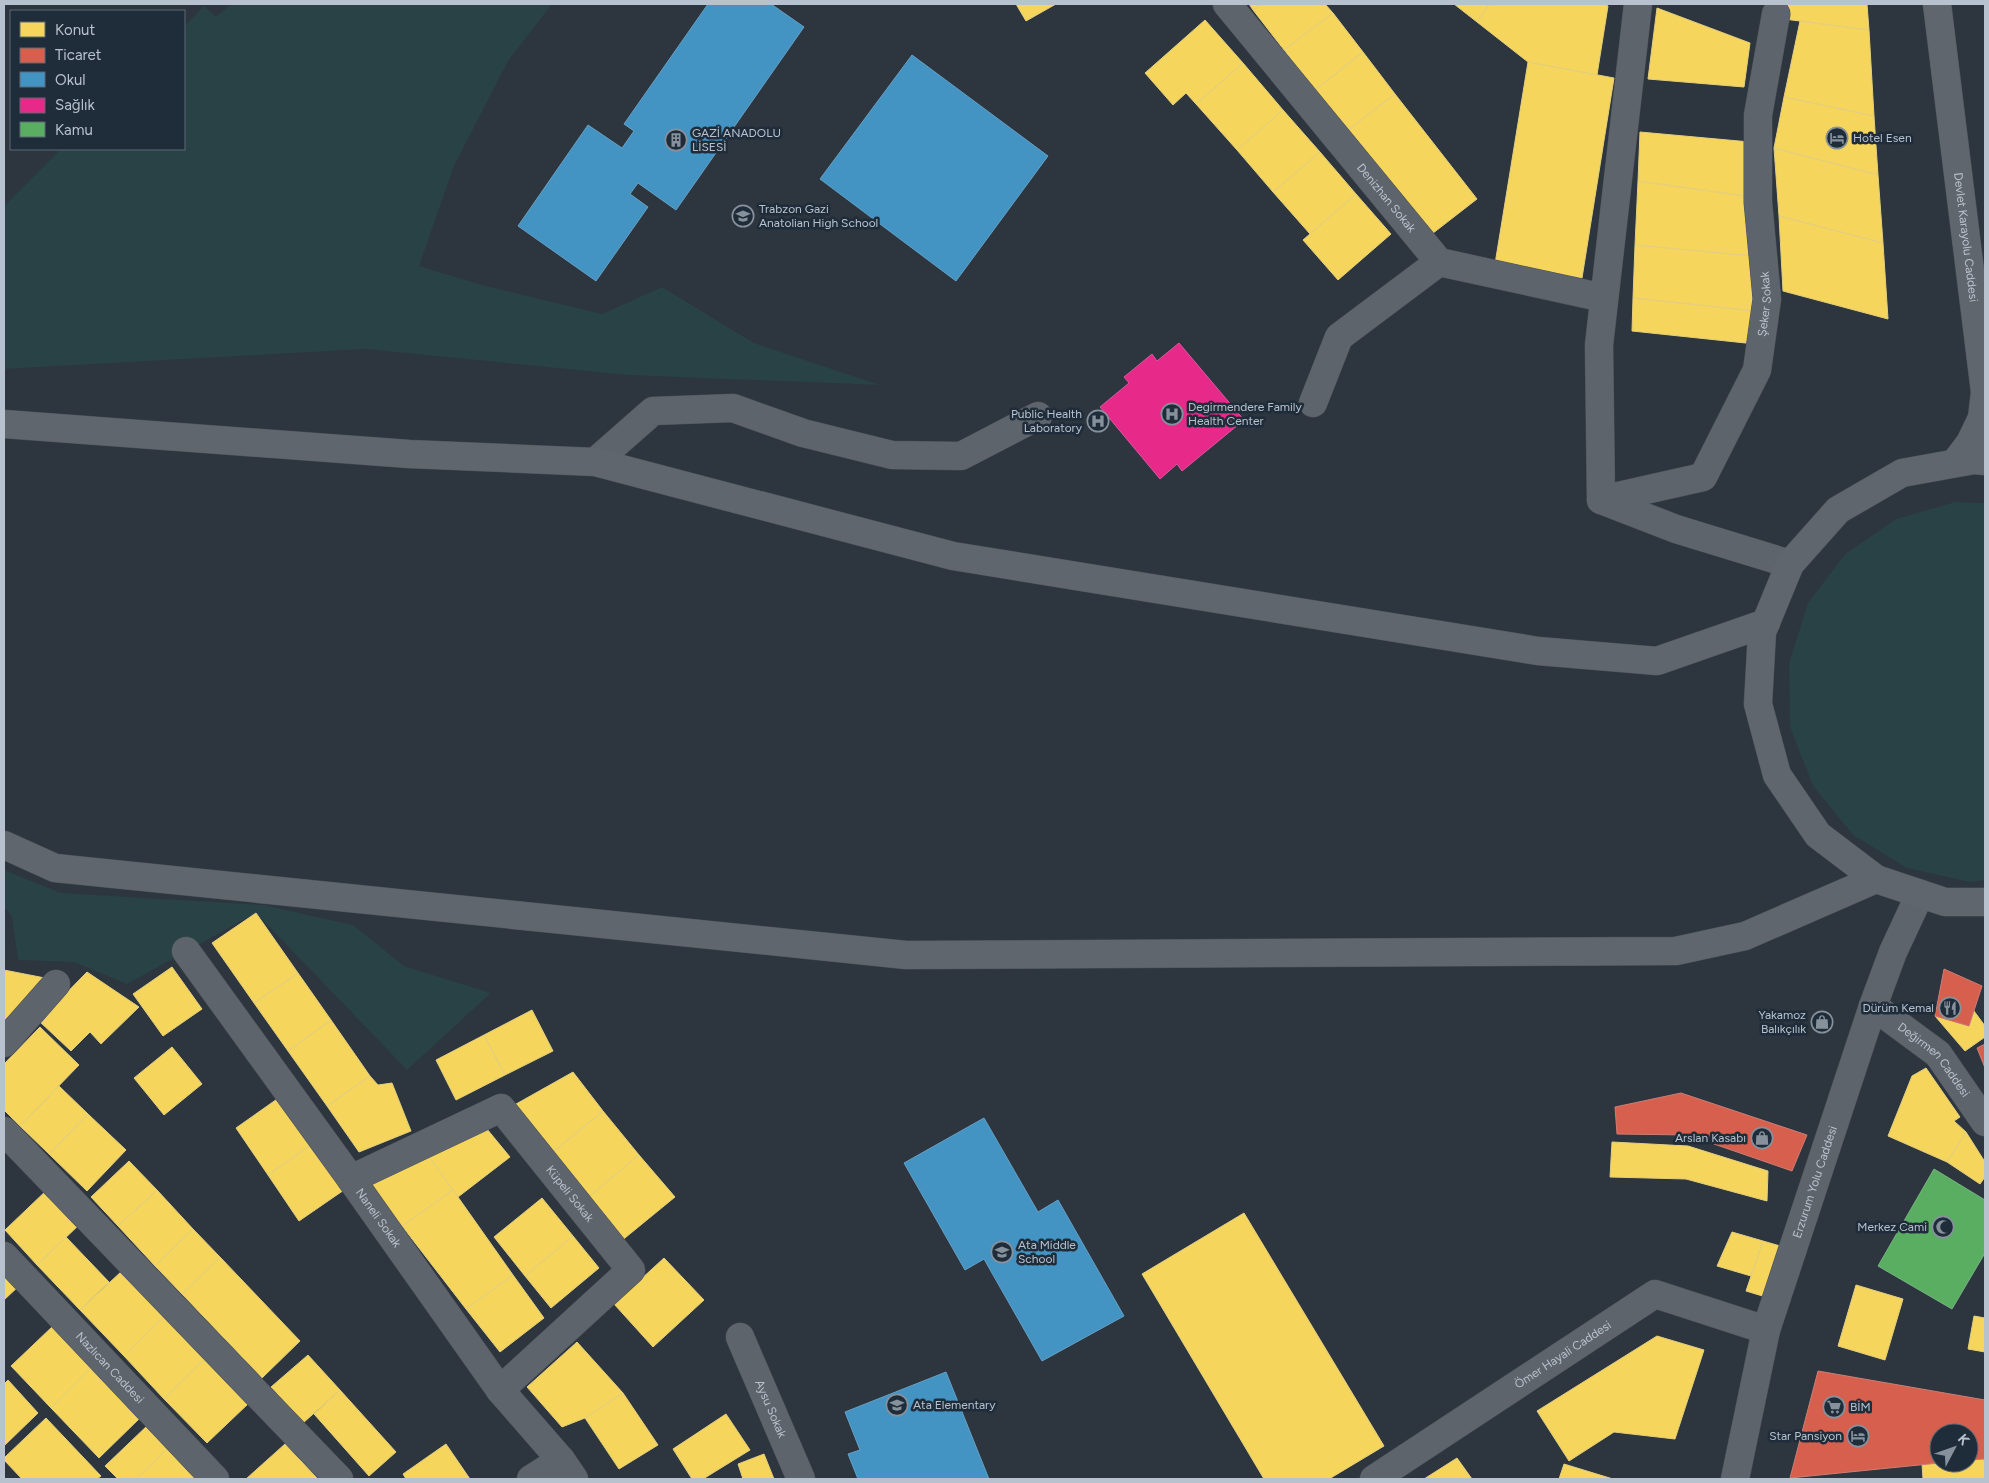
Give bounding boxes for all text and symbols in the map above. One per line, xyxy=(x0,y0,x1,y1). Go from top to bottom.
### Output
legend xyxy=(10,10,185,150)
text: Konut xyxy=(55,21,95,39)
text: Ticaret xyxy=(55,46,102,64)
text: Okul xyxy=(55,71,86,89)
text: Sağlık xyxy=(55,96,95,114)
text: Kamu xyxy=(55,121,93,139)
place label: GAZİ ANADOLU LİSESİ xyxy=(692,126,781,154)
hotel icon: Hotel Esen xyxy=(1825,126,1849,150)
building icon: GAZİ ANADOLU LİSESİ xyxy=(664,128,688,152)
place label: Hotel Esen xyxy=(1853,131,1912,145)
street label: Denizhan Sokak xyxy=(1354,161,1419,235)
street label: Devlet Karayolu Caddesi xyxy=(1951,172,1981,303)
place label: Trabzon Gazi Anatolian High School xyxy=(759,202,878,230)
school or university icon: Trabzon Gazi Anatolian High School xyxy=(731,204,755,228)
street label: Şeker Sokak xyxy=(1755,271,1774,337)
place label: Degirmendere Family Health Center xyxy=(1188,400,1303,428)
hospital icon: Degirmendere Family Health Center xyxy=(1160,402,1184,426)
place label: Public Health Laboratory xyxy=(1011,407,1083,435)
hospital icon: Public Health Laboratory xyxy=(1086,409,1110,433)
restaurant icon: Dürüm Kemal xyxy=(1938,996,1962,1020)
place label: Dürüm Kemal xyxy=(1862,1001,1934,1015)
place label: Yakamoz Balıkçılık xyxy=(1758,1008,1806,1036)
shop icon: Yakamoz Balıkçılık xyxy=(1810,1010,1834,1034)
street label: Değirmen Caddesi xyxy=(1895,1020,1973,1100)
street label: Erzurum Yolu Caddesi xyxy=(1790,1124,1840,1240)
shop icon: Arslan Kasabı xyxy=(1750,1126,1774,1150)
place label: Arslan Kasabı xyxy=(1675,1131,1746,1145)
street label: Küpeli Sokak xyxy=(543,1163,597,1225)
street label: Naneli Sokak xyxy=(353,1186,404,1250)
mosque icon: Merkez Cami xyxy=(1931,1215,1955,1239)
place label: Merkez Cami xyxy=(1857,1220,1927,1234)
place label: Ata Middle School xyxy=(1018,1238,1076,1266)
school or university icon: Ata Middle School xyxy=(990,1240,1014,1264)
street label: Ömer Hayali Caddesi xyxy=(1512,1318,1614,1392)
street label: Nazlıcan Caddesi xyxy=(73,1329,147,1406)
street label: Aysu Sokak xyxy=(752,1378,789,1440)
school or university icon: Ata Elementary xyxy=(885,1393,909,1417)
supermarket icon: BİM xyxy=(1822,1395,1846,1419)
place label: Ata Elementary xyxy=(913,1398,996,1412)
place label: BİM xyxy=(1850,1400,1871,1414)
north arrow xyxy=(1929,1423,1979,1473)
hotel icon: Star Pansiyon xyxy=(1846,1424,1870,1448)
place label: Star Pansiyon xyxy=(1769,1429,1842,1443)
text: K xyxy=(1954,1431,1973,1449)

